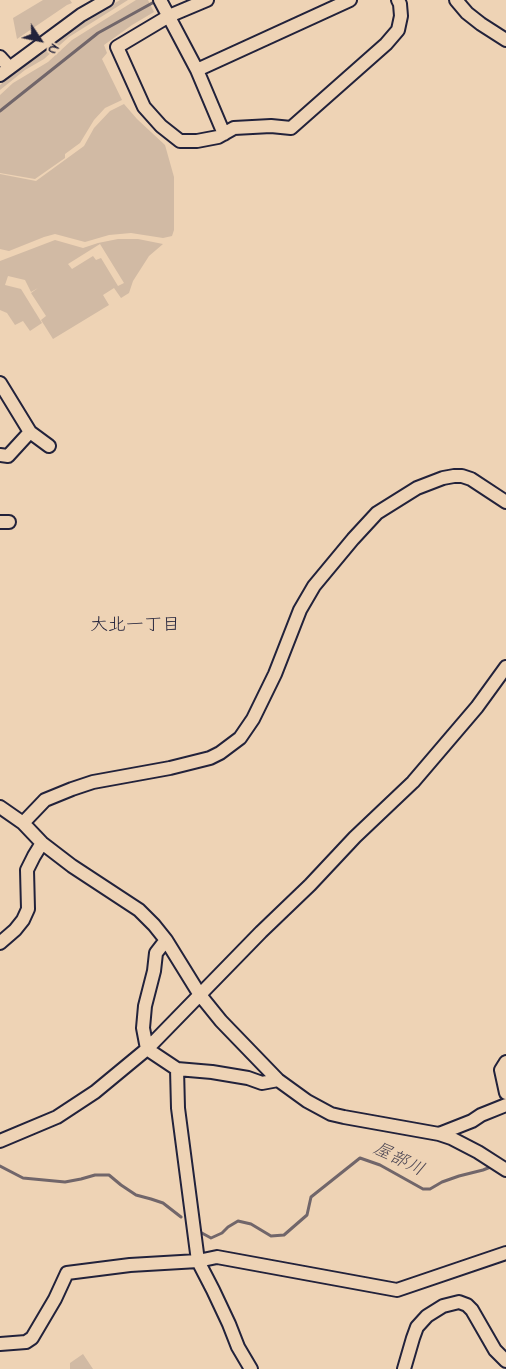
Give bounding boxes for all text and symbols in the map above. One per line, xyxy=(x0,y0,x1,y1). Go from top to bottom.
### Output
north arrow xyxy=(15,15,65,65)
text: N xyxy=(42,39,64,58)
district label: 大北一丁目 xyxy=(90,616,180,638)
water label: 屋部川 xyxy=(369,1139,427,1183)

